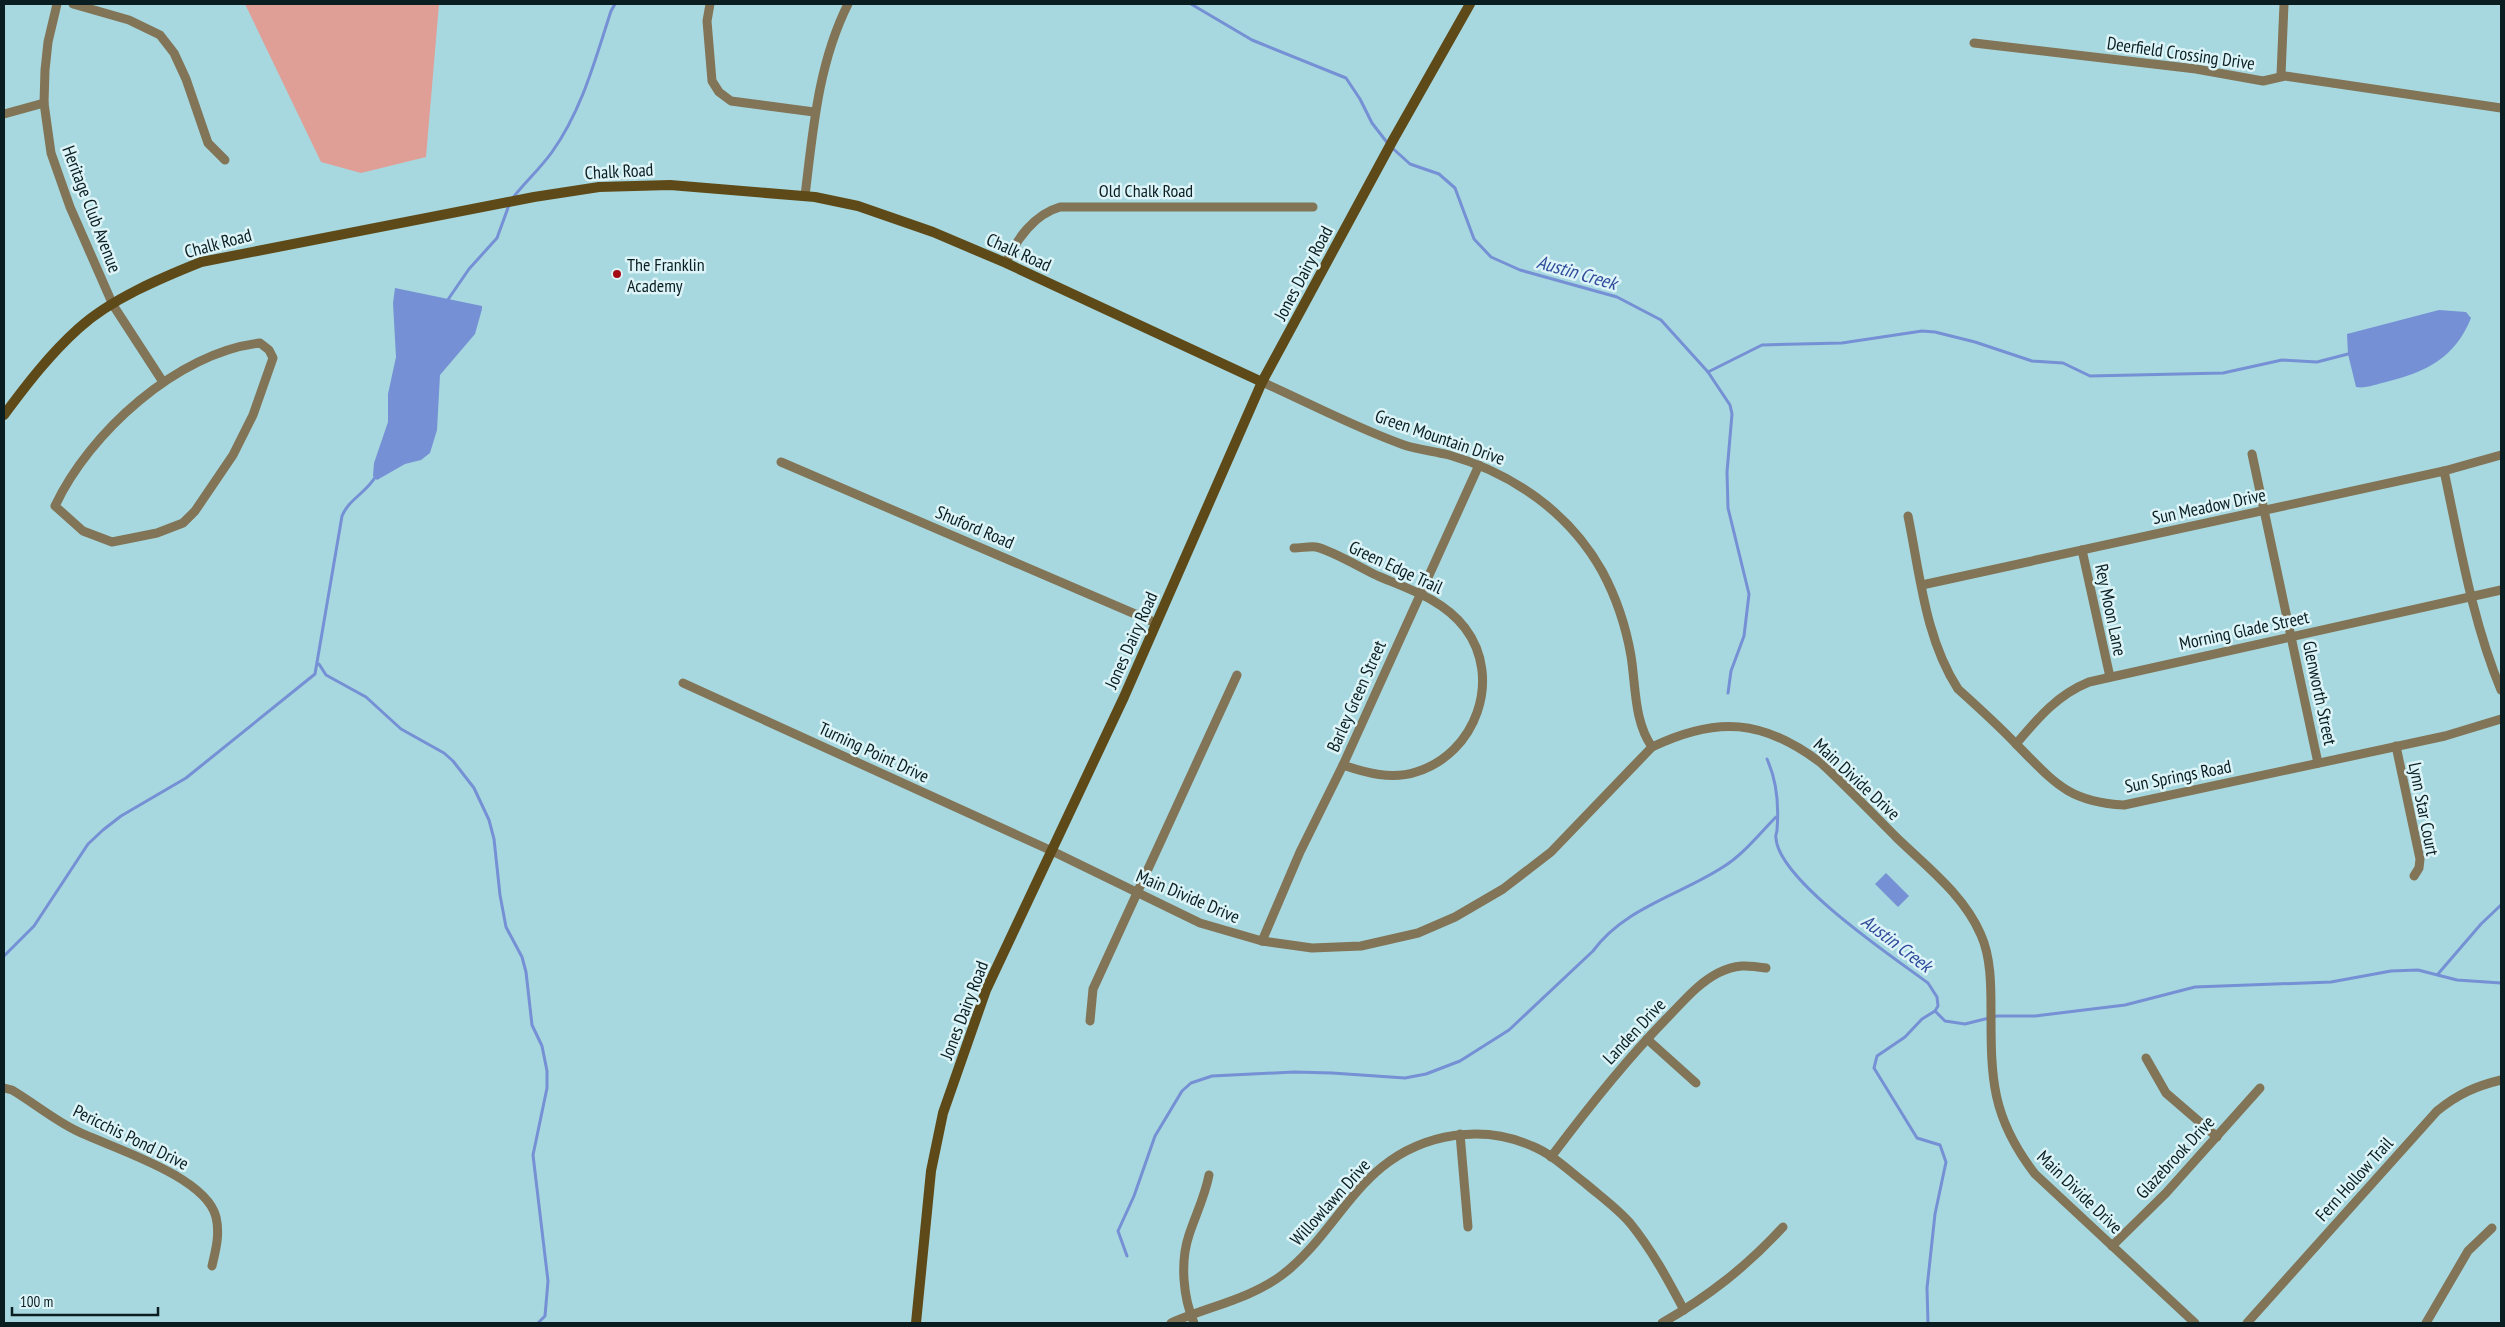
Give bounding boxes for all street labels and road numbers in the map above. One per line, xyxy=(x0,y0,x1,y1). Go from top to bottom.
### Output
street label: Deerfield Crossing Drive xyxy=(2106,31,2256,75)
street label: Heritage Club Avenue xyxy=(57,142,127,276)
street label: Chalk Road xyxy=(584,158,654,184)
street label: Old Chalk Road xyxy=(1099,179,1193,202)
street label: Jones Dairy Road xyxy=(1268,222,1337,325)
street label: Chalk Road xyxy=(182,223,254,263)
street label: Chalk Road xyxy=(983,228,1055,276)
street label: Green Mountain Drive xyxy=(1372,404,1508,470)
street label: Sun Meadow Drive xyxy=(2150,483,2268,529)
street label: Shuford Road xyxy=(932,500,1018,554)
street label: Green Edge Trail xyxy=(1345,535,1447,599)
street label: Rey Moon Lane xyxy=(2090,562,2132,658)
street label: Jones Dairy Road xyxy=(1099,588,1163,693)
street label: Morning Glade Street xyxy=(2177,605,2311,655)
street label: Barley Green Street xyxy=(1321,637,1391,755)
street label: Glenworth Street xyxy=(2298,639,2342,747)
street label: Turning Point Drive xyxy=(815,716,933,788)
street label: Main Divide Drive xyxy=(1809,733,1905,825)
street label: Sun Springs Road xyxy=(2123,754,2233,798)
street label: Lynn Star Court xyxy=(2404,760,2444,858)
street label: Main Divide Drive xyxy=(1133,864,1243,928)
street label: Jones Dairy Road xyxy=(934,958,993,1063)
street label: Landen Drive xyxy=(1598,993,1670,1069)
street label: Pericchis Pond Drive xyxy=(69,1099,193,1175)
street label: Glazebrook Drive xyxy=(2131,1111,2219,1203)
street label: Fern Hollow Trail xyxy=(2310,1132,2398,1226)
street label: Main Divide Drive xyxy=(2032,1145,2128,1239)
street label: Willowlawn Drive xyxy=(1285,1154,1375,1250)

